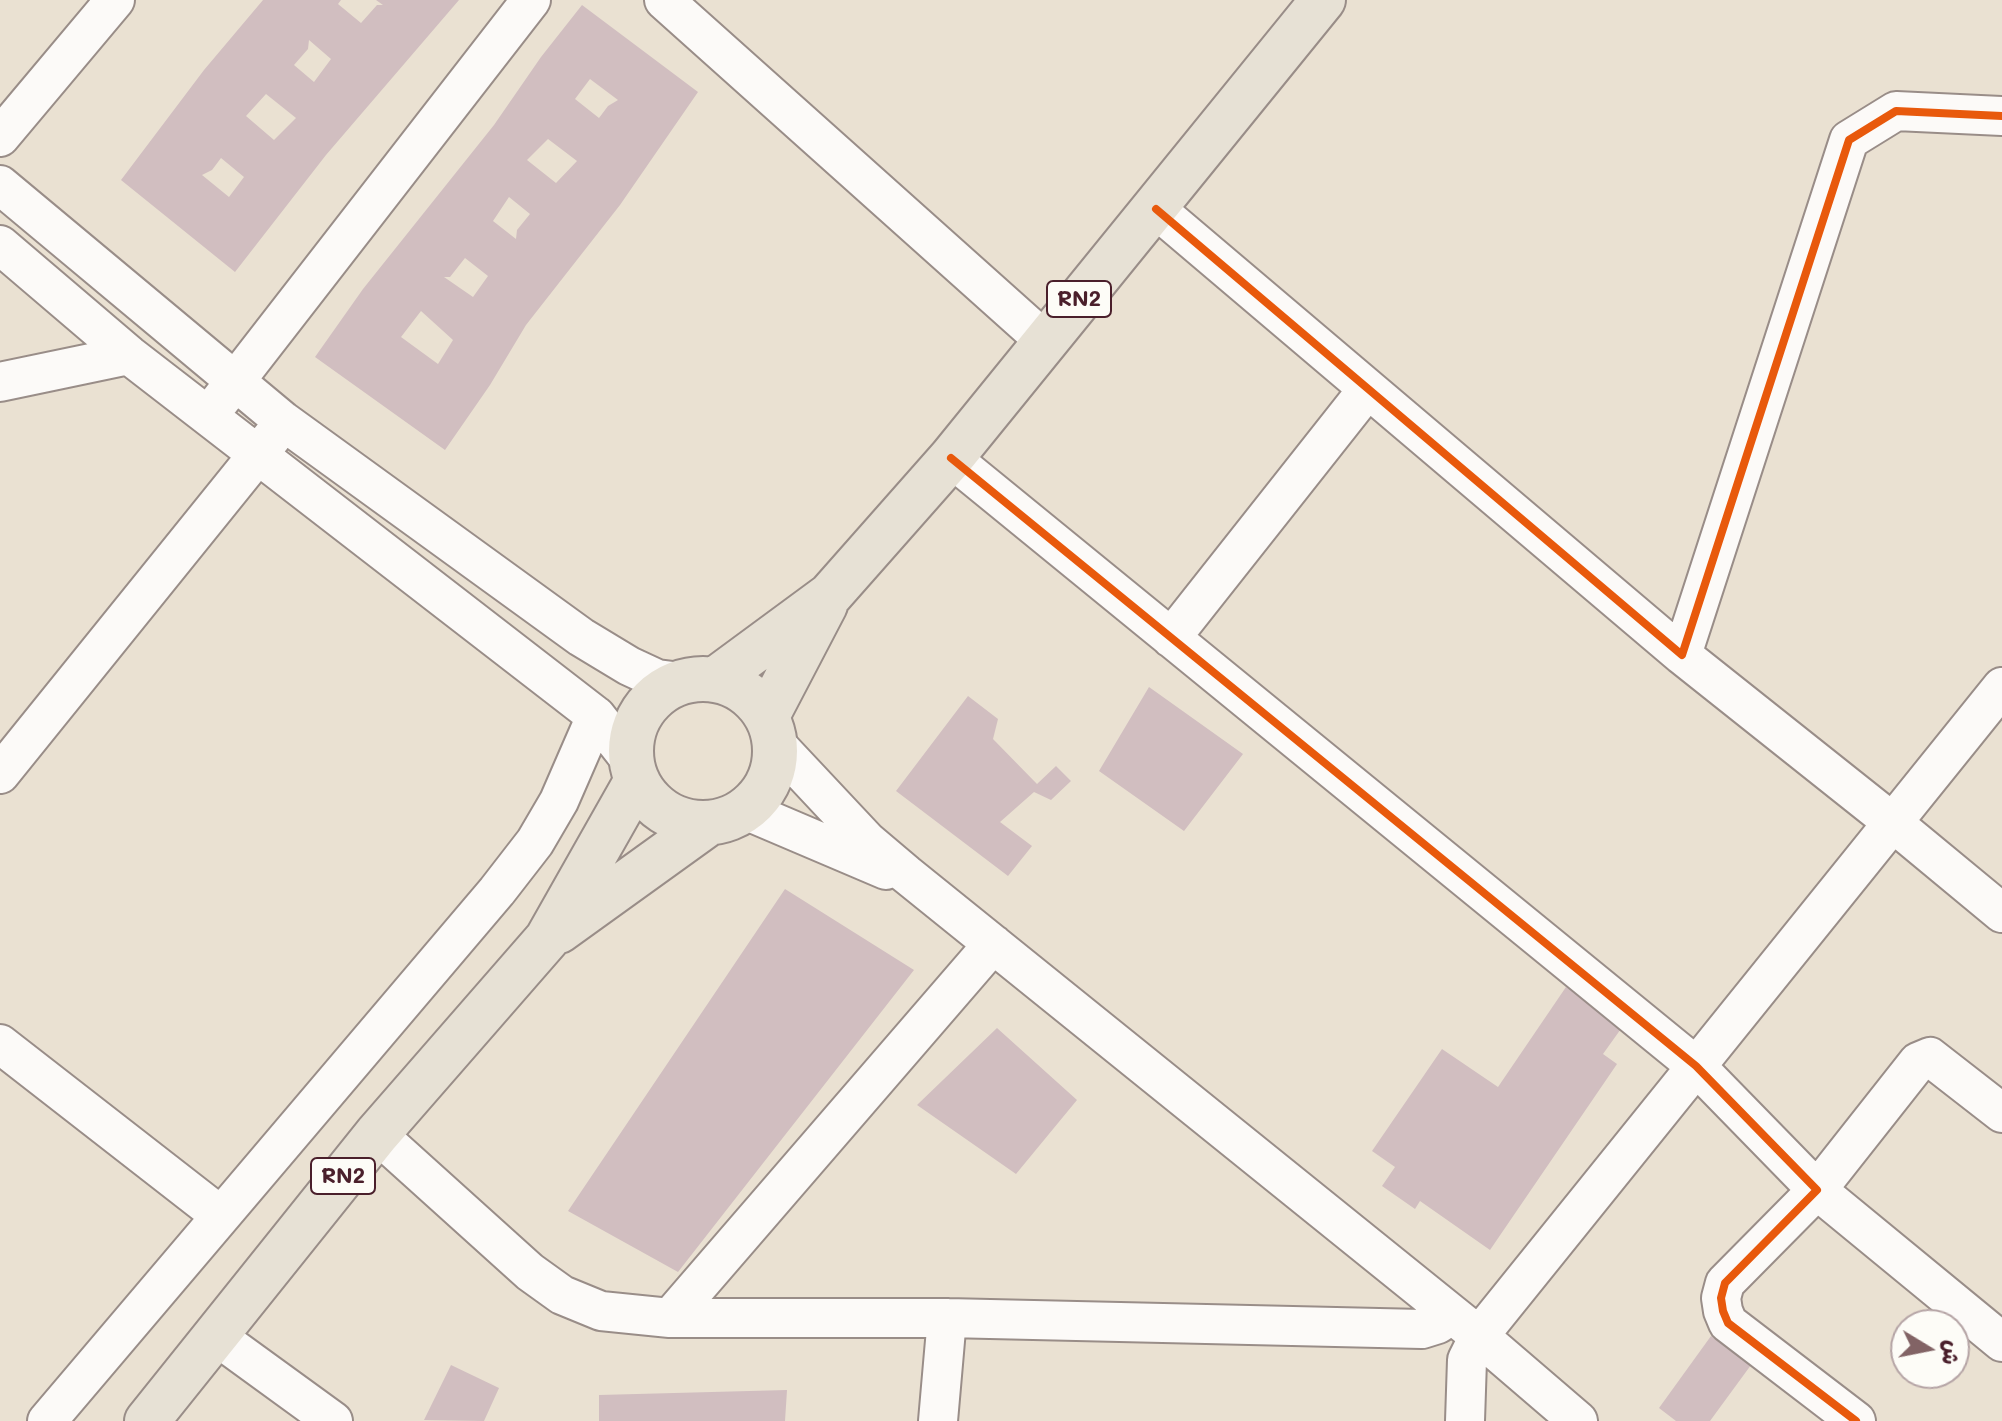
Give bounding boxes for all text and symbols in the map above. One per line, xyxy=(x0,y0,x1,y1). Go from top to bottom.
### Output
road number: RN2 xyxy=(1047,281,1111,317)
road number: RN2 xyxy=(311,1158,375,1194)
north arrow xyxy=(1890,1309,1970,1389)
text: ش xyxy=(1936,1338,1969,1367)

